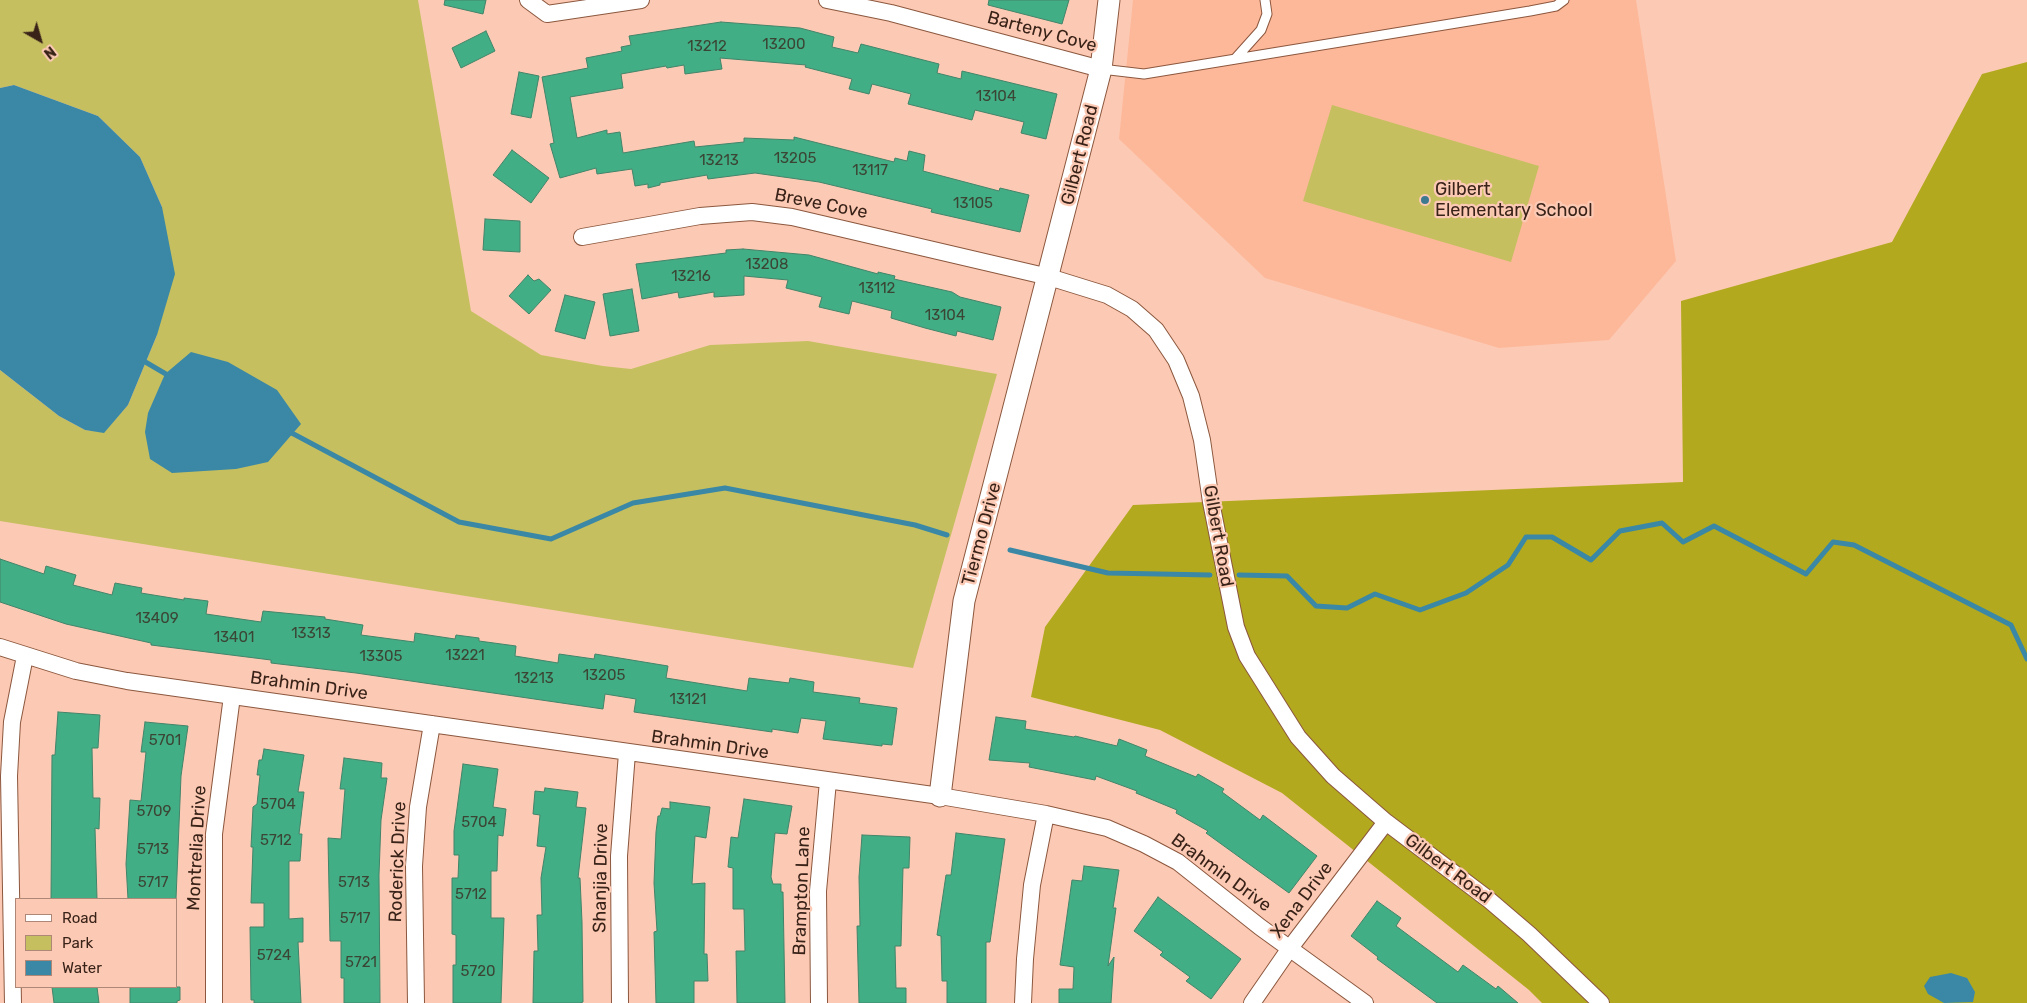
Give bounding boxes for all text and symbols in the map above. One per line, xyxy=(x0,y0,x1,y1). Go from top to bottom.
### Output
street label: Barteny Cove xyxy=(985,7,1099,57)
north arrow xyxy=(15,15,65,65)
house number: 13200 xyxy=(762,36,806,54)
house number: 13212 xyxy=(687,38,727,56)
text: N xyxy=(40,42,59,62)
house number: 13104 xyxy=(976,88,1016,106)
street label: Gilbert Road xyxy=(1057,103,1103,207)
house number: 13205 xyxy=(774,150,816,168)
house number: 13213 xyxy=(699,152,739,170)
house number: 13117 xyxy=(852,162,888,180)
place label: Gilbert Elementary School xyxy=(1435,179,1593,222)
street label: Breve Cove xyxy=(773,184,869,224)
marker: Gilbert Elementary School xyxy=(1419,194,1431,206)
house number: 13105 xyxy=(953,195,993,213)
house number: 13208 xyxy=(745,256,789,274)
house number: 13216 xyxy=(671,268,711,286)
house number: 13112 xyxy=(859,280,895,298)
house number: 13104 xyxy=(925,307,965,325)
street label: Tiermo Drive xyxy=(958,480,1006,588)
street label: Gilbert Road xyxy=(1198,484,1238,588)
house number: 13409 xyxy=(135,610,179,628)
house number: 13313 xyxy=(291,625,331,643)
house number: 13401 xyxy=(214,629,254,647)
house number: 13221 xyxy=(445,647,485,665)
house number: 13305 xyxy=(360,648,402,666)
street label: Brahmin Drive xyxy=(249,667,369,705)
house number: 13205 xyxy=(583,667,625,685)
house number: 13213 xyxy=(514,670,554,688)
house number: 13121 xyxy=(670,691,706,709)
street label: Brahmin Drive xyxy=(650,726,770,764)
house number: 5701 xyxy=(149,732,181,750)
street label: Montrelia Drive xyxy=(183,785,211,911)
house number: 5704 xyxy=(260,796,296,814)
street label: Roderick Drive xyxy=(385,801,411,923)
house number: 5709 xyxy=(136,803,172,821)
house number: 5704 xyxy=(461,814,497,832)
street label: Shanjia Drive xyxy=(589,823,613,933)
street label: Brampton Lane xyxy=(789,826,815,956)
street label: Brahmin Drive xyxy=(1167,829,1275,917)
street label: Gilbert Road xyxy=(1400,829,1496,909)
house number: 5712 xyxy=(260,832,292,850)
house number: 5713 xyxy=(137,841,169,859)
street label: Xena Drive xyxy=(1266,858,1338,942)
house number: 5717 xyxy=(138,874,168,892)
house number: 5713 xyxy=(338,874,370,892)
house number: 5712 xyxy=(455,886,487,904)
legend xyxy=(15,898,178,988)
text: Road xyxy=(62,909,98,927)
house number: 5717 xyxy=(340,910,370,928)
text: Park xyxy=(62,934,93,952)
house number: 5724 xyxy=(257,947,291,965)
house number: 5721 xyxy=(345,954,377,972)
text: Water xyxy=(62,959,102,977)
house number: 5720 xyxy=(461,963,495,981)

